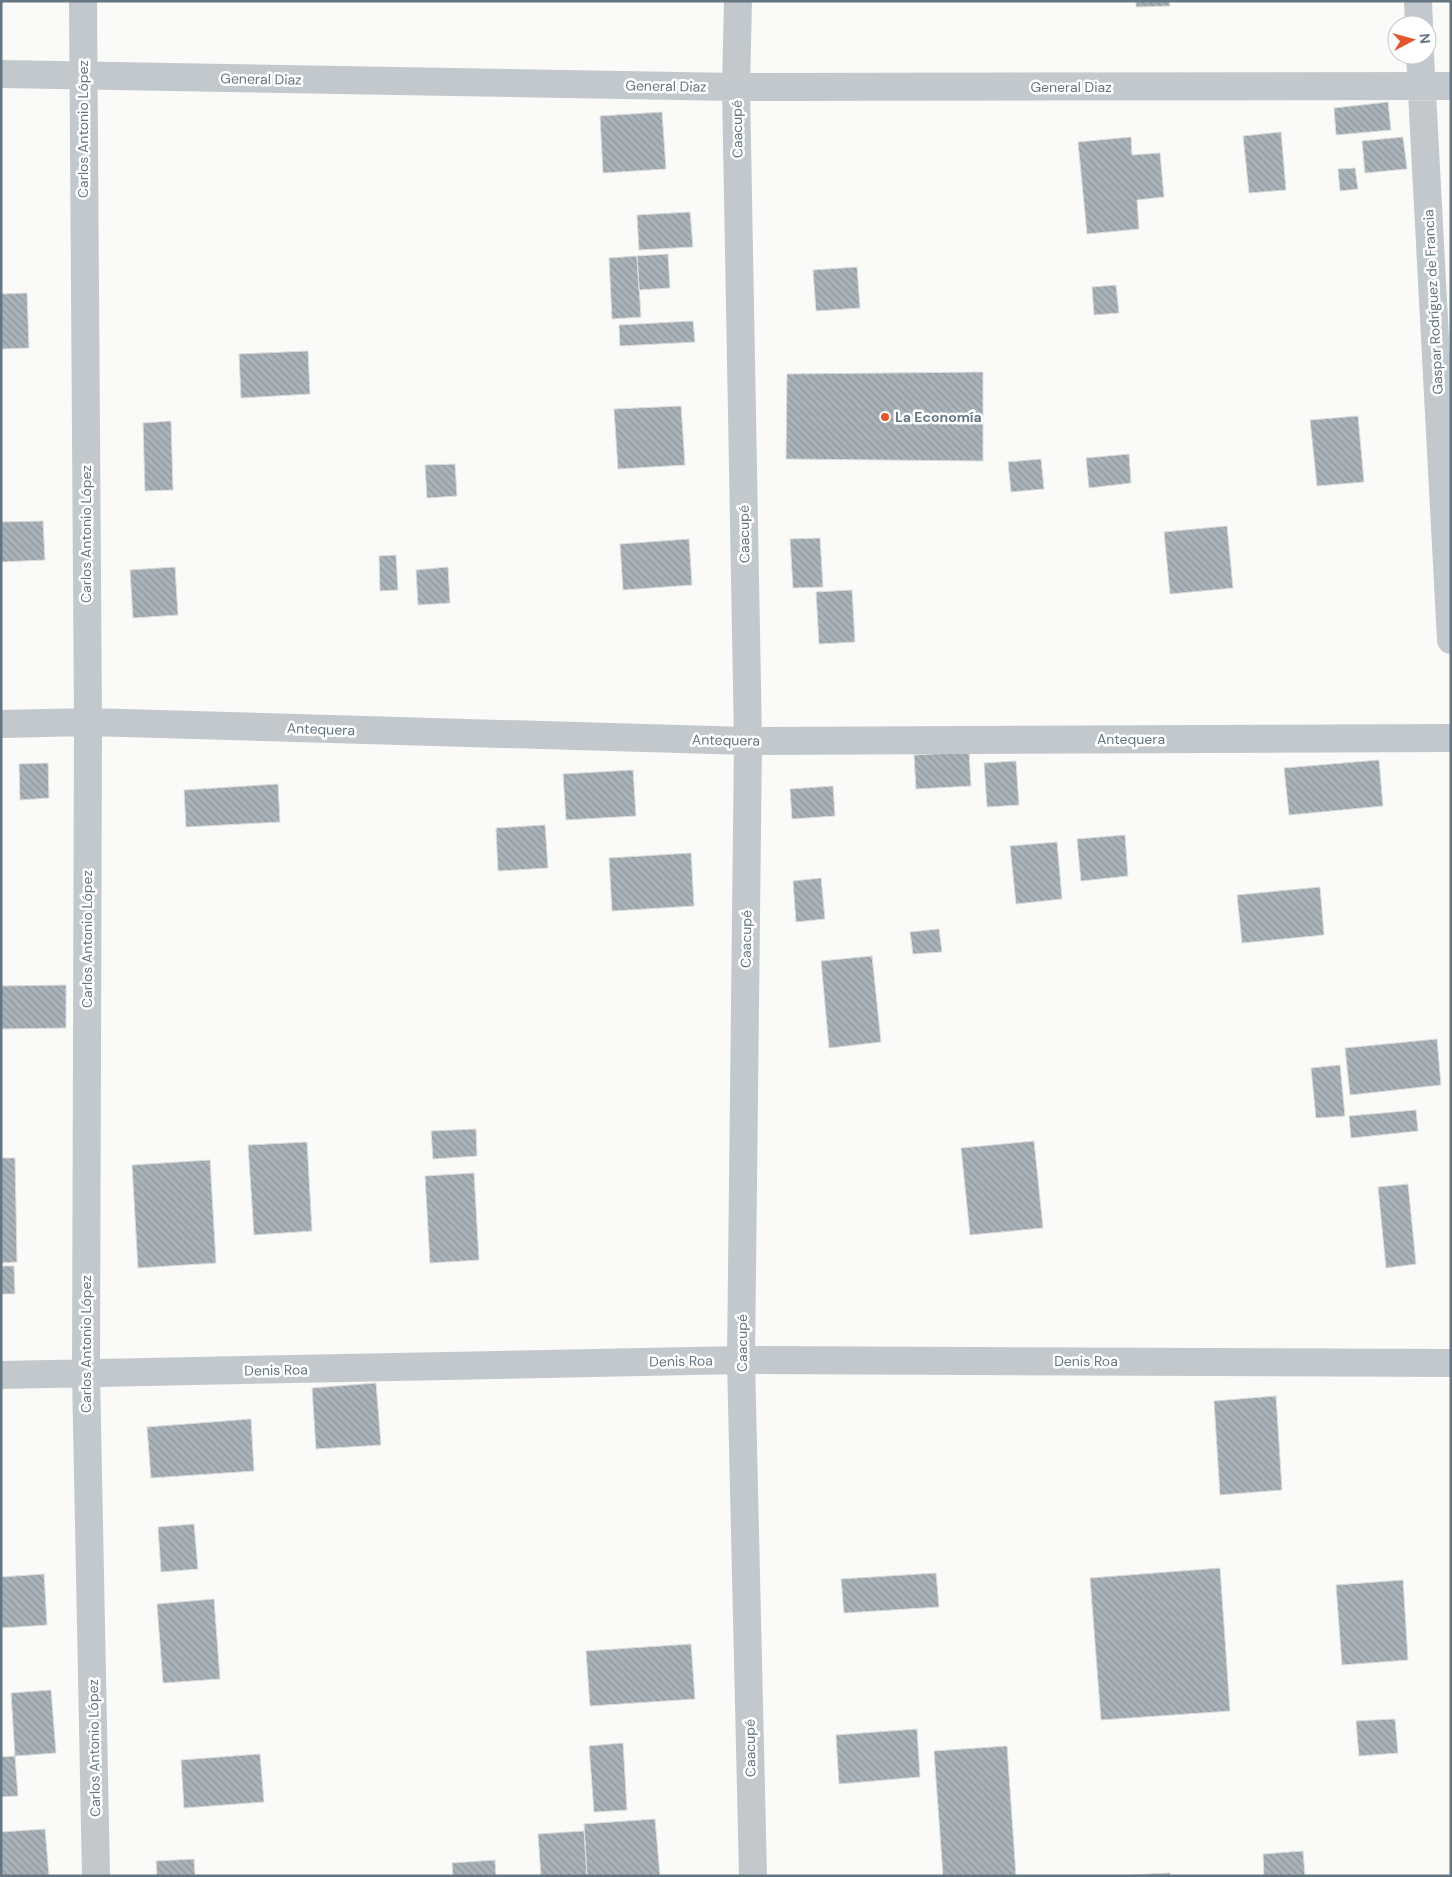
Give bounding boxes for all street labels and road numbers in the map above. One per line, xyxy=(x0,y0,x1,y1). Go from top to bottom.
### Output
street label: Carlos Antonio López xyxy=(74,60,92,198)
street label: General Diaz xyxy=(220,69,302,89)
street label: General Diaz xyxy=(625,76,707,96)
street label: General Diaz xyxy=(1030,78,1112,96)
street label: Caacupé xyxy=(727,100,747,158)
street label: Gaspar Rodríguez de Francia xyxy=(1419,209,1447,395)
street label: Carlos Antonio López xyxy=(77,465,95,603)
street label: Caacupé xyxy=(734,505,754,563)
street label: Antequera xyxy=(287,719,355,739)
street label: Antequera xyxy=(692,730,760,750)
street label: Antequera xyxy=(1097,730,1165,748)
street label: Carlos Antonio López xyxy=(78,870,96,1008)
street label: Caacupé xyxy=(736,910,756,968)
street label: Carlos Antonio López xyxy=(77,1275,95,1413)
street label: Caacupé xyxy=(733,1314,751,1372)
street label: Denis Roa xyxy=(649,1351,713,1371)
street label: Denis Roa xyxy=(1054,1352,1118,1370)
street label: Denis Roa xyxy=(244,1360,308,1380)
street label: Carlos Antonio López xyxy=(84,1679,104,1817)
street label: Caacupé xyxy=(740,1719,760,1777)

